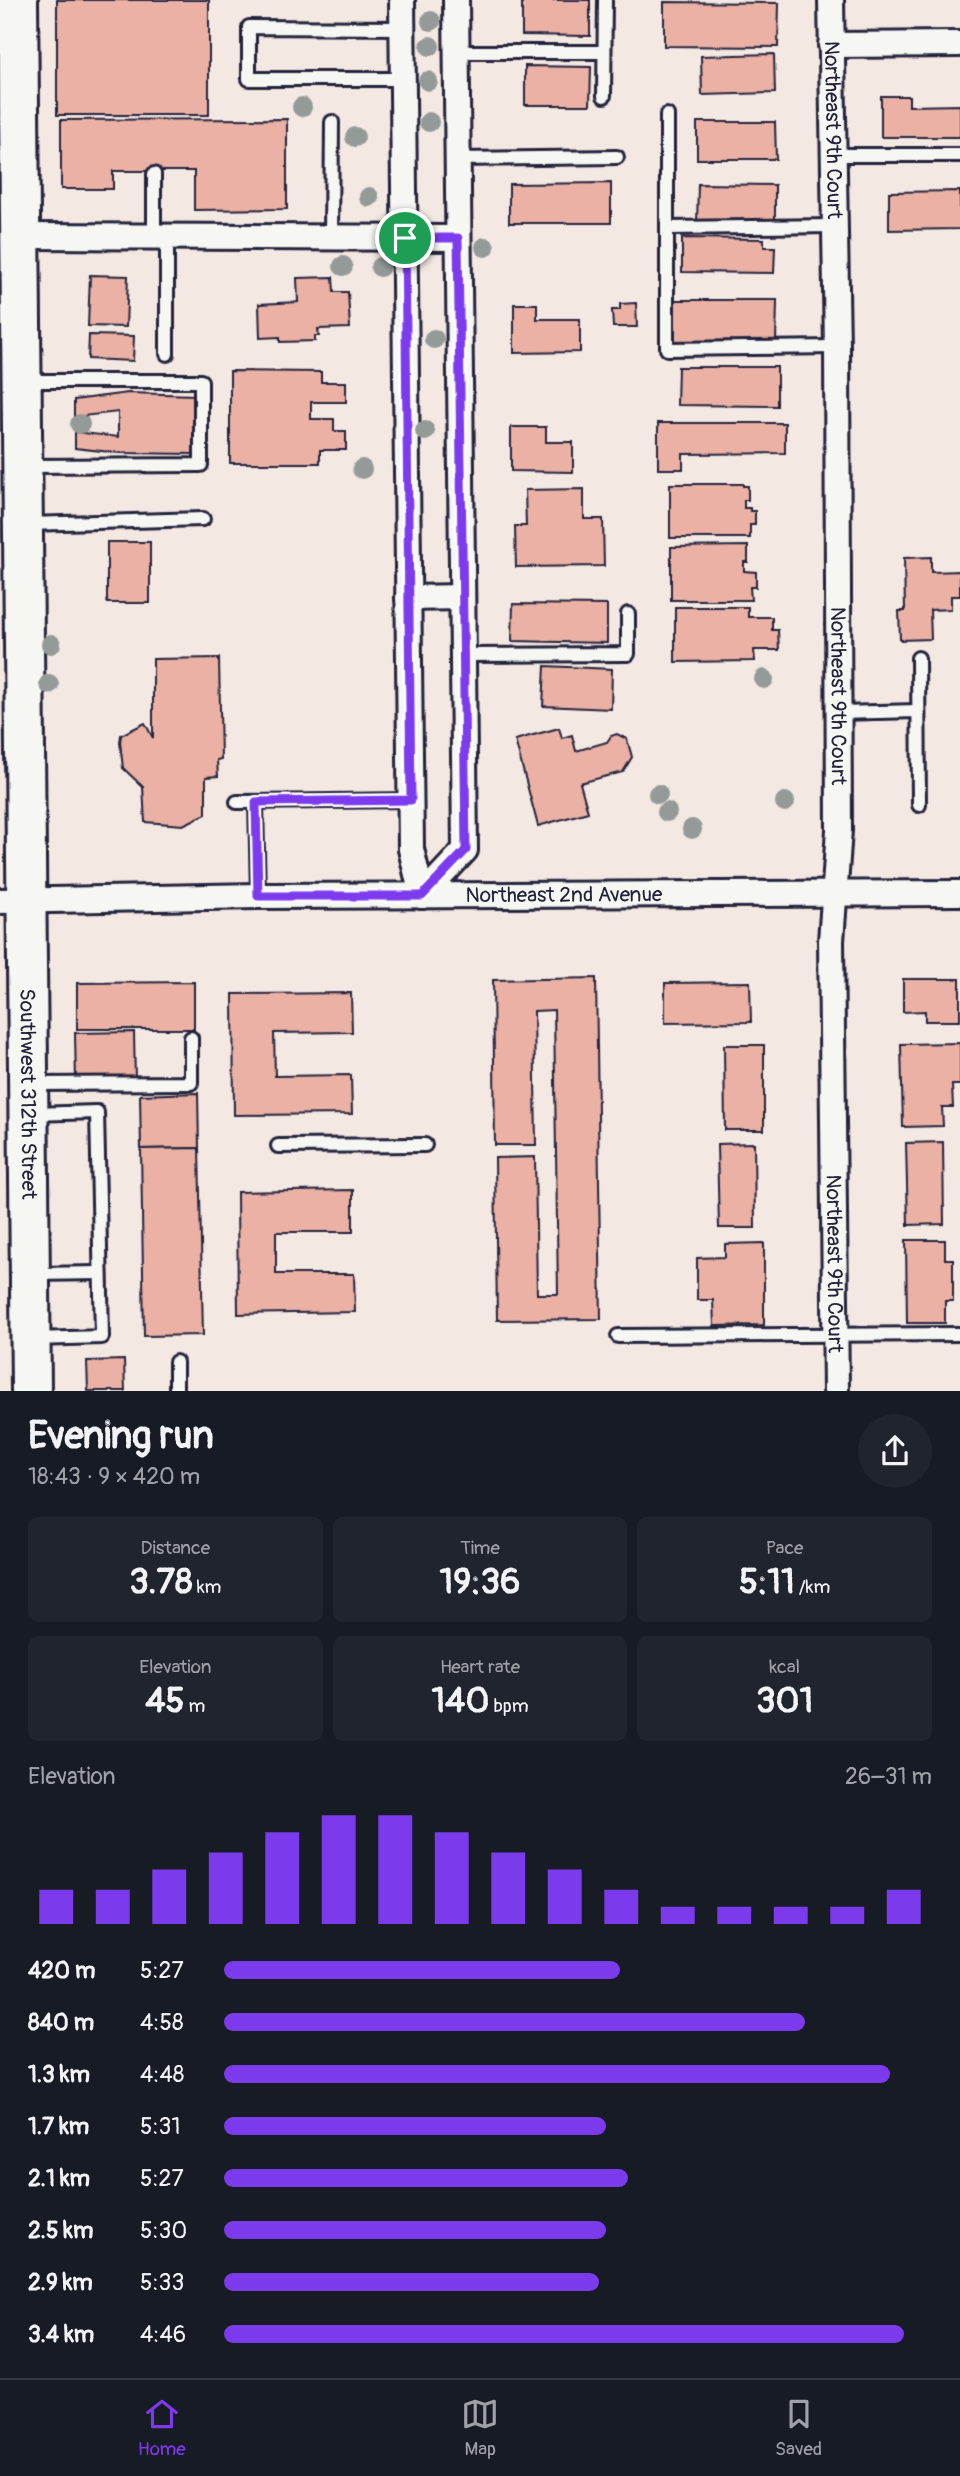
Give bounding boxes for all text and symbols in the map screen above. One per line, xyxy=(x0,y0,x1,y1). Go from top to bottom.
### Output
street label: Northeast 9th Court xyxy=(818,41,848,220)
pin xyxy=(375,208,435,268)
icon: arrive xyxy=(386,219,424,257)
street label: Northeast 9th Court xyxy=(824,607,852,786)
street label: Northeast 2nd Avenue xyxy=(465,881,663,909)
street label: Southwest 312th Street xyxy=(13,988,42,1200)
street label: Northeast 9th Court xyxy=(820,1174,849,1354)
text: Evening run xyxy=(28,1412,214,1460)
button: share xyxy=(858,1414,932,1488)
text: 18:43 · 9 × 420 m xyxy=(28,1462,200,1491)
text: Distance xyxy=(141,1536,210,1560)
text: Time xyxy=(460,1536,500,1560)
text: Pace xyxy=(766,1536,803,1560)
text: 3.78 xyxy=(129,1560,193,1604)
text: 19:36 xyxy=(440,1560,520,1604)
text: 5:11 xyxy=(739,1560,795,1604)
text: km xyxy=(193,1575,221,1599)
text: /km xyxy=(795,1575,830,1599)
text: Elevation xyxy=(139,1655,212,1679)
text: Heart rate xyxy=(440,1655,520,1679)
text: kcal xyxy=(769,1655,800,1679)
text: 45 xyxy=(145,1679,184,1723)
text: 140 xyxy=(431,1679,489,1723)
text: 301 xyxy=(756,1679,813,1723)
text: m xyxy=(184,1694,205,1718)
text: bpm xyxy=(489,1694,529,1718)
text: Elevation xyxy=(28,1762,116,1791)
text: 26–31 m xyxy=(845,1762,932,1791)
text: 420 m xyxy=(28,1956,95,1985)
text: 5:27 xyxy=(140,1956,184,1985)
text: 840 m xyxy=(28,2008,94,2037)
text: 4:58 xyxy=(140,2008,184,2037)
text: 1.3 km xyxy=(28,2060,90,2089)
text: 4:48 xyxy=(140,2060,184,2089)
text: 1.7 km xyxy=(28,2112,89,2141)
text: 5:31 xyxy=(140,2112,180,2141)
text: 2.1 km xyxy=(28,2164,90,2193)
text: 5:27 xyxy=(140,2164,184,2193)
text: 2.5 km xyxy=(28,2216,93,2245)
text: 5:30 xyxy=(140,2216,187,2245)
text: 2.9 km xyxy=(28,2268,93,2297)
text: 5:33 xyxy=(140,2268,184,2297)
text: 3.4 km xyxy=(28,2320,94,2349)
text: 4:46 xyxy=(140,2320,186,2349)
tab: Home xyxy=(138,2395,186,2461)
tab: Map xyxy=(461,2395,499,2461)
tab: Saved xyxy=(775,2395,822,2461)

